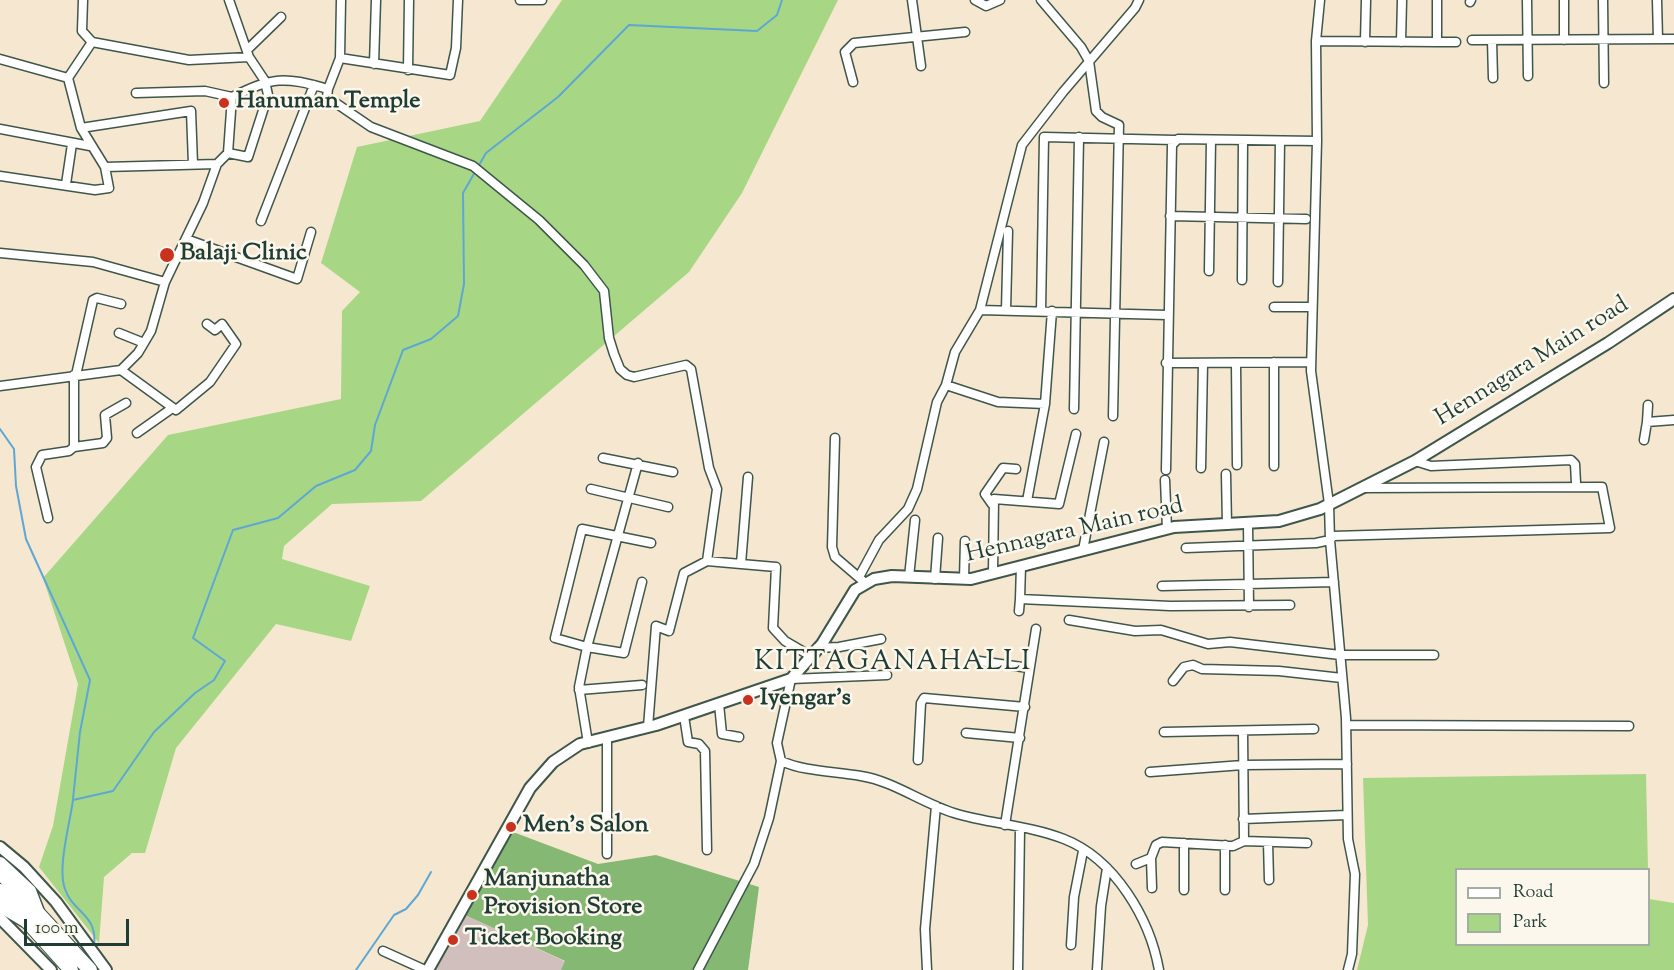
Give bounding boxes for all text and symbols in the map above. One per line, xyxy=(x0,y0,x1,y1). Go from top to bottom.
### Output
place label: Hanuman Temple xyxy=(236,89,420,117)
marker: Hanuman Temple xyxy=(217,96,231,110)
place label: Balaji Clinic xyxy=(180,241,307,269)
marker: Balaji Clinic xyxy=(158,246,176,264)
street label: Hennagara Main road xyxy=(1431,292,1635,434)
street label: Hennagara Main road xyxy=(963,493,1187,571)
district label: KITTAGANAHALLI xyxy=(754,648,1032,680)
place label: Iyengar's xyxy=(760,686,851,714)
marker: Iyengar's xyxy=(741,693,755,707)
place label: Men's Salon xyxy=(523,813,649,841)
marker: Men's Salon xyxy=(504,820,518,834)
place label: Manjunatha Provision Store xyxy=(484,867,642,923)
legend xyxy=(1455,868,1650,946)
text: Road xyxy=(1513,880,1553,906)
marker: Manjunatha Provision Store xyxy=(465,888,479,902)
scale bar xyxy=(27,907,132,945)
text: Park xyxy=(1513,910,1547,936)
text: 100 m xyxy=(35,916,79,942)
place label: Ticket Booking xyxy=(465,926,622,954)
marker: Ticket Booking xyxy=(446,933,460,947)

